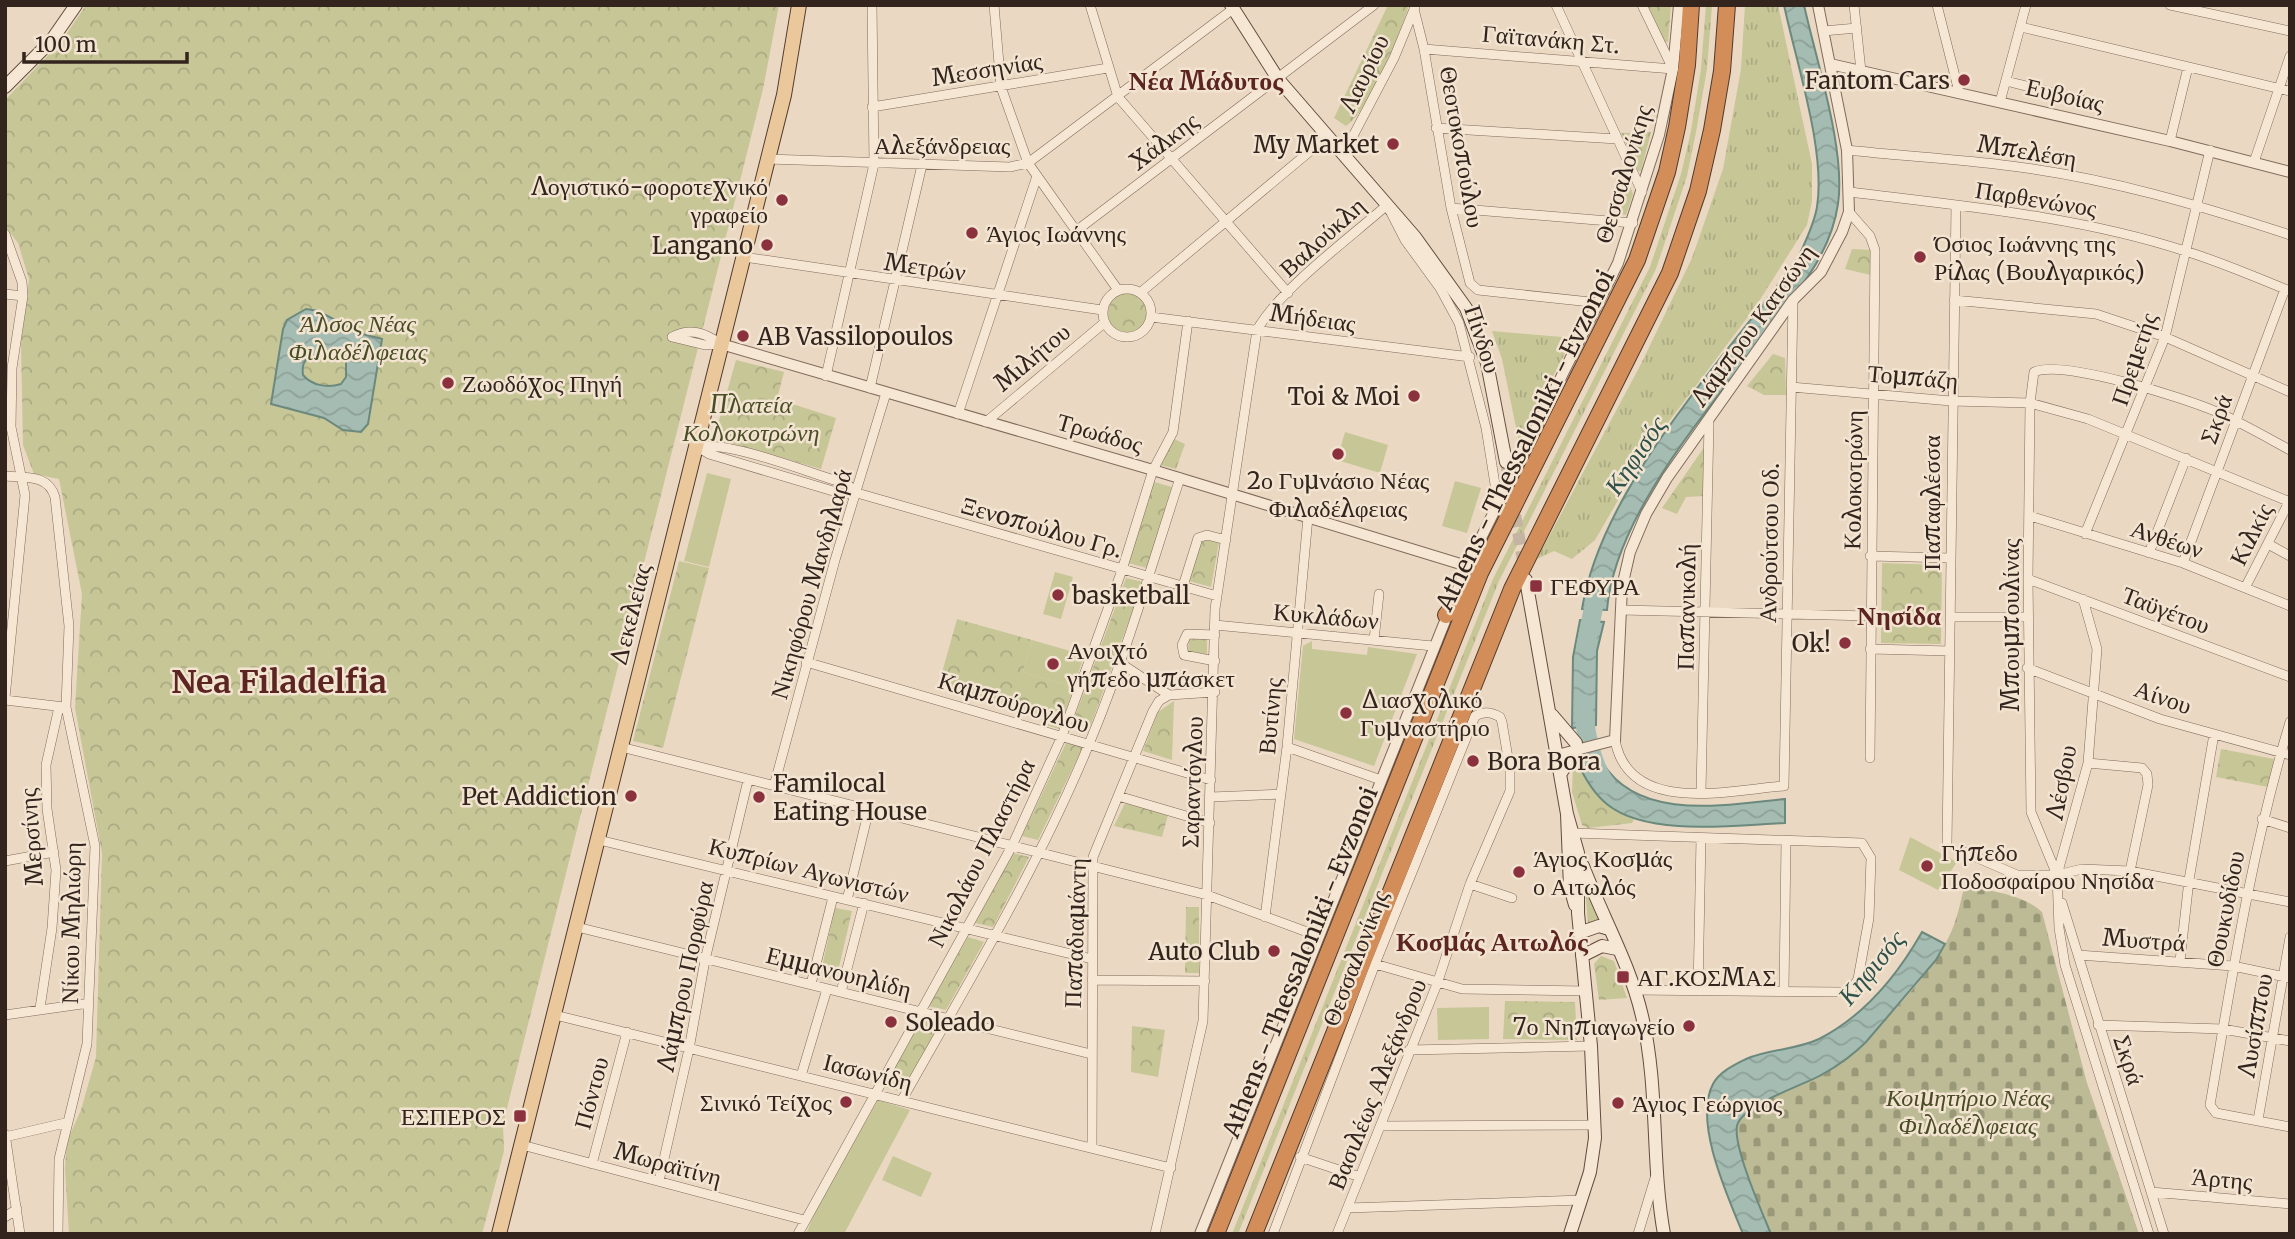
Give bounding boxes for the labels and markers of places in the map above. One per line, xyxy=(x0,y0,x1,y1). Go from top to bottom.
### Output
place label: Fantom Cars xyxy=(1805,65,1950,96)
marker: Fantom Cars xyxy=(1956,72,1972,88)
place label: My Market xyxy=(1253,129,1380,160)
marker: My Market xyxy=(1385,136,1401,152)
place label: Λογιστικό-φοροτεχνικό γραφείο xyxy=(531,171,768,230)
marker: Λογιστικό-φοροτεχνικό γραφείο xyxy=(774,192,790,208)
place label: Άγιος Ιωάννης xyxy=(986,218,1127,249)
marker: Άγιος Ιωάννης xyxy=(964,225,980,241)
place label: Όσιος Ιωάννης της Ρίλας (Βουλγαρικός) xyxy=(1933,228,2145,287)
place label: Langano xyxy=(652,230,753,261)
marker: Langano xyxy=(759,237,775,253)
marker: Όσιος Ιωάννης της Ρίλας (Βουλγαρικός) xyxy=(1912,249,1928,265)
place label: AB Vassilopoulos xyxy=(756,321,953,352)
marker: AB Vassilopoulos xyxy=(735,328,751,344)
place label: Ζωοδόχος Πηγή xyxy=(462,368,622,399)
marker: Ζωοδόχος Πηγή xyxy=(440,375,456,391)
place label: Toi & Moi xyxy=(1288,381,1400,412)
marker: Toi & Moi xyxy=(1406,388,1422,404)
marker: 2ο Γυμνάσιο Νέας Φιλαδέλφειας xyxy=(1330,446,1346,462)
place label: 2ο Γυμνάσιο Νέας Φιλαδέλφειας xyxy=(1247,465,1430,524)
place label: ΓΕΦΥΡΑ xyxy=(1550,571,1641,602)
marker: ΓΕΦΥΡΑ xyxy=(1528,578,1544,594)
place label: basketball xyxy=(1071,580,1190,611)
marker: basketball xyxy=(1050,587,1066,603)
place label: Ok! xyxy=(1792,628,1831,659)
place label: Ανοιχτό γήπεδο μπάσκετ xyxy=(1066,635,1235,694)
marker: Ok! xyxy=(1837,635,1853,651)
marker: Ανοιχτό γήπεδο μπάσκετ xyxy=(1045,656,1061,672)
place label: Διασχολικό Γυμναστήριο xyxy=(1360,684,1490,743)
marker: Διασχολικό Γυμναστήριο xyxy=(1338,705,1354,721)
place label: Bora Bora xyxy=(1487,746,1601,777)
marker: Bora Bora xyxy=(1465,753,1481,769)
place label: Familocal Eating House xyxy=(773,768,927,827)
place label: Pet Addiction xyxy=(462,781,617,812)
marker: Pet Addiction xyxy=(623,788,639,804)
marker: Familocal Eating House xyxy=(751,789,767,805)
place label: Γήπεδο Ποδοσφαίρου Νησίδα xyxy=(1941,837,2155,896)
place label: Άγιος Κοσμάς ο Αιτωλός xyxy=(1533,843,1673,902)
marker: Γήπεδο Ποδοσφαίρου Νησίδα xyxy=(1919,858,1935,874)
marker: Άγιος Κοσμάς ο Αιτωλός xyxy=(1511,864,1527,880)
place label: Auto Club xyxy=(1147,936,1260,967)
marker: Auto Club xyxy=(1266,943,1282,959)
place label: ΑΓ.ΚΟΣΜΑΣ xyxy=(1637,962,1776,993)
marker: ΑΓ.ΚΟΣΜΑΣ xyxy=(1615,969,1631,985)
place label: Soleado xyxy=(905,1007,995,1038)
place label: 7ο Νηπιαγωγείο xyxy=(1513,1011,1675,1042)
marker: Soleado xyxy=(883,1014,899,1030)
marker: 7ο Νηπιαγωγείο xyxy=(1681,1018,1697,1034)
place label: Σινικό Τείχος xyxy=(700,1087,832,1118)
place label: Άγιος Γεώργιος xyxy=(1632,1088,1783,1119)
marker: Σινικό Τείχος xyxy=(838,1094,854,1110)
marker: Άγιος Γεώργιος xyxy=(1610,1095,1626,1111)
place label: ΕΣΠΕΡΟΣ xyxy=(401,1101,506,1132)
marker: ΕΣΠΕΡΟΣ xyxy=(512,1108,528,1124)

